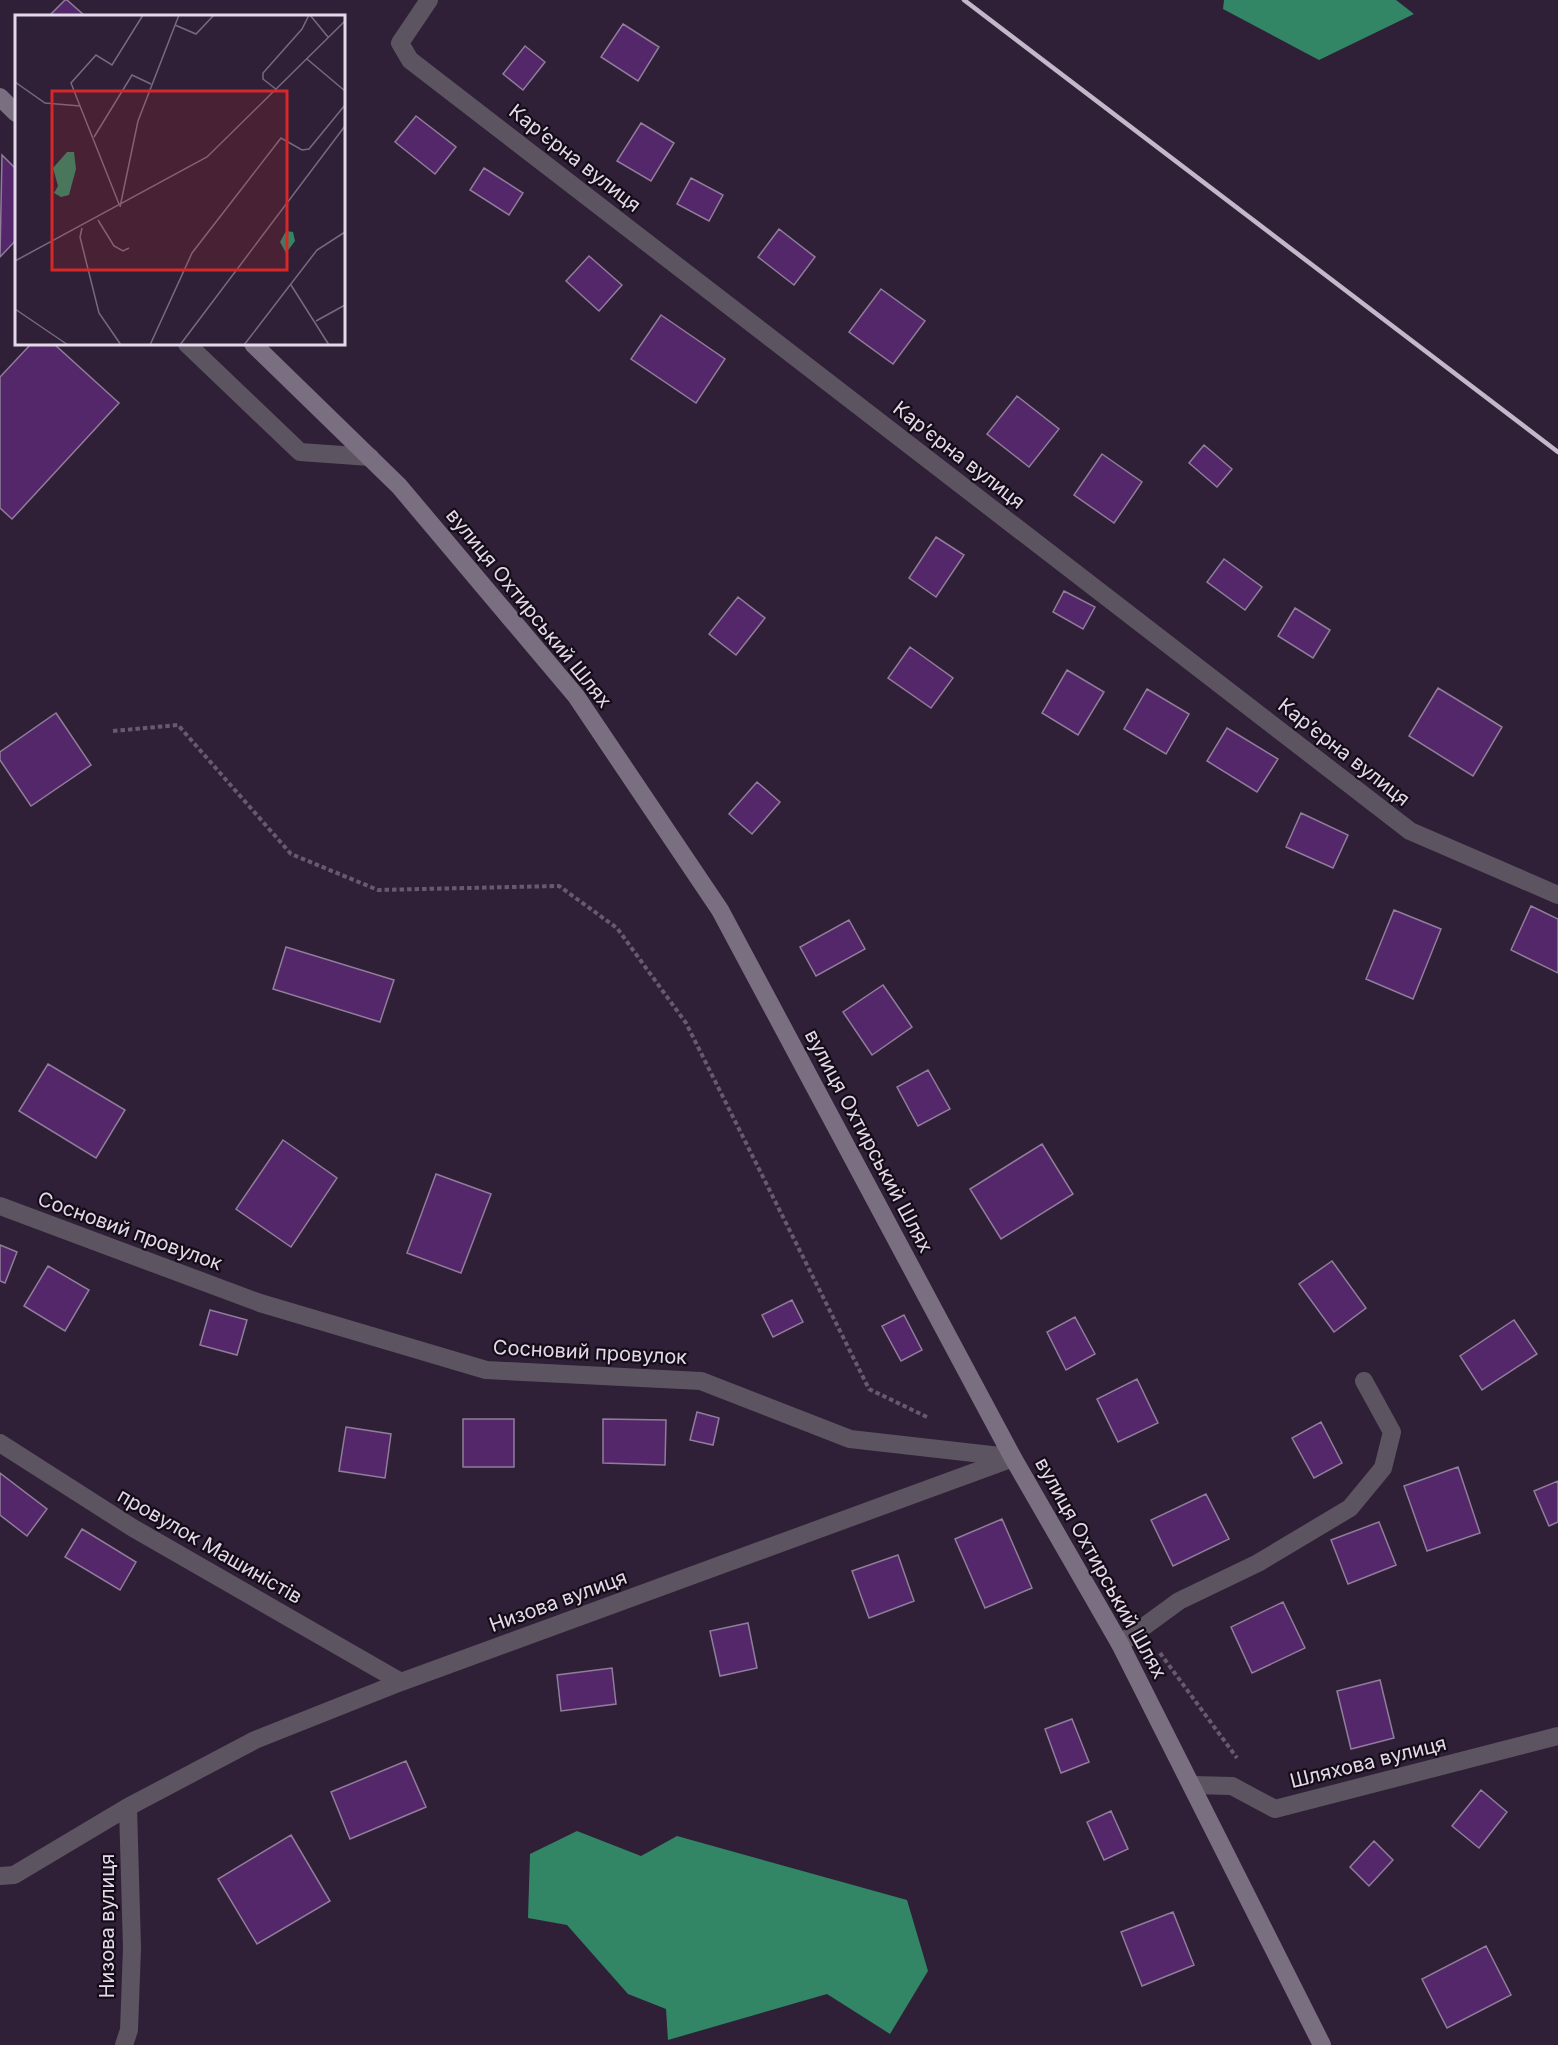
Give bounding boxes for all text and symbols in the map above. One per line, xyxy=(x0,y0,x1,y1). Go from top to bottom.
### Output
inset map xyxy=(15,15,345,345)
street label: Карʼєрна вулиця xyxy=(504,99,646,217)
street label: Карʼєрна вулиця xyxy=(888,396,1030,514)
street label: вулиця Охтирський Шлях xyxy=(441,504,617,712)
street label: Карʼєрна вулиця xyxy=(1273,693,1415,811)
street label: вулиця Охтирський Шлях xyxy=(800,1025,938,1257)
street label: Сосновий провулок xyxy=(35,1186,226,1276)
street label: Сосновий провулок xyxy=(492,1335,688,1369)
street label: вулиця Охтирський Шлях xyxy=(1030,1453,1172,1683)
street label: провулок Машиністів xyxy=(113,1483,307,1609)
street label: Низова вулиця xyxy=(486,1565,630,1637)
street label: Шляхова вулиця xyxy=(1287,1731,1449,1793)
street label: Низова вулиця xyxy=(95,1854,119,1998)

